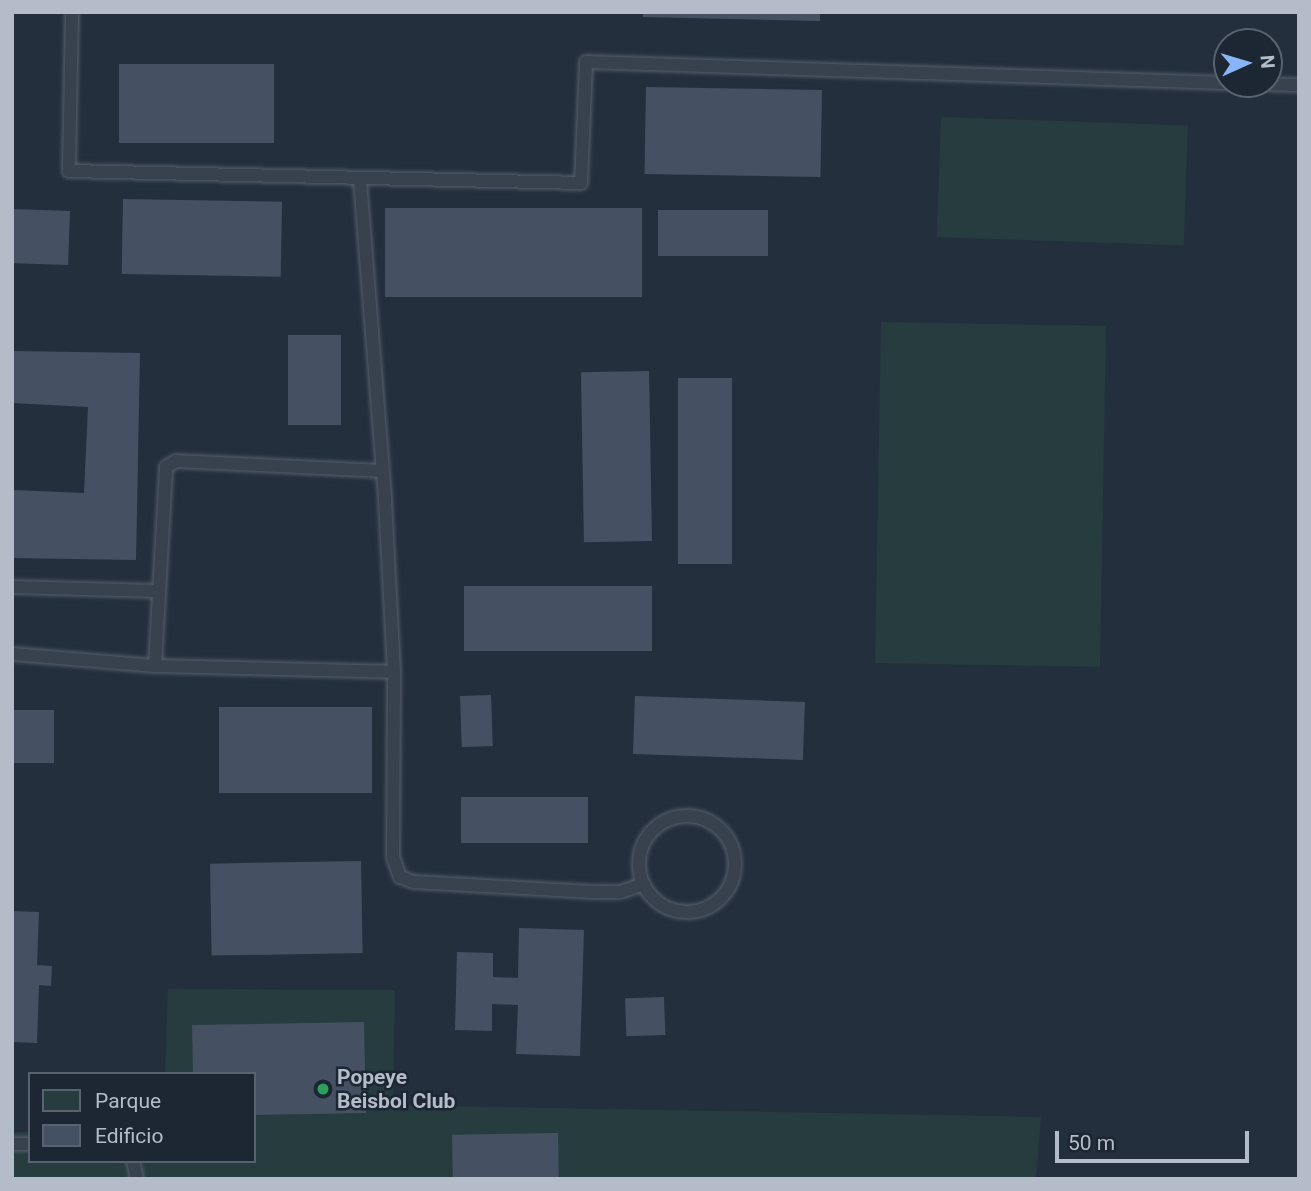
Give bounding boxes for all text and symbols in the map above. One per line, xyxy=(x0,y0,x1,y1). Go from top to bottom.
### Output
north arrow xyxy=(1213,28,1283,98)
text: N xyxy=(1256,54,1279,69)
place label: Popeye Beisbol Club xyxy=(337,1064,455,1114)
legend xyxy=(28,1072,256,1163)
marker: Popeye Beisbol Club xyxy=(315,1081,331,1097)
text: Parque xyxy=(95,1089,161,1113)
scale bar xyxy=(1059,1118,1253,1162)
text: Edificio xyxy=(95,1124,163,1148)
text: 50 m xyxy=(1068,1131,1115,1155)

